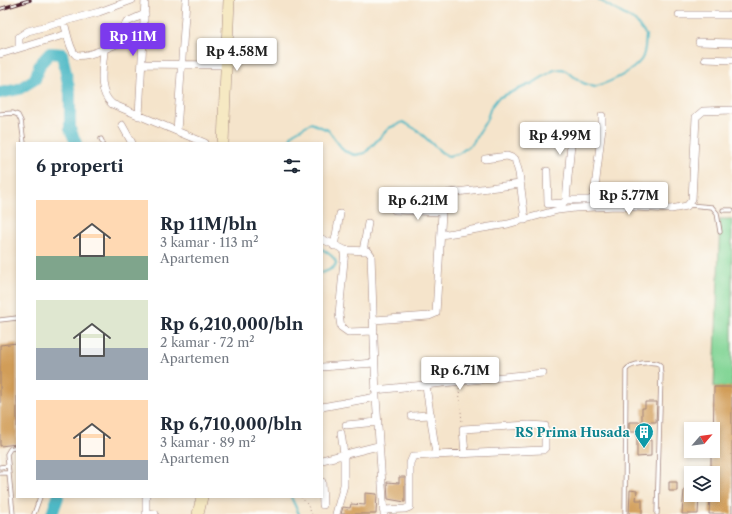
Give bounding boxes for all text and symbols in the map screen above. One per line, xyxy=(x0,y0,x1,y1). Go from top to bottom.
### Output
pin: Rp 11M xyxy=(100,23,166,57)
text: Rp 11M xyxy=(109,28,157,44)
pin: Rp 4.58M xyxy=(196,38,278,72)
text: Rp 4.58M xyxy=(206,43,268,59)
pin: Rp 4.99M xyxy=(519,122,601,156)
text: Rp 4.99M xyxy=(529,127,591,143)
icon: filters xyxy=(281,155,303,177)
text: 6 properti xyxy=(36,156,124,176)
pin: Rp 5.77M xyxy=(588,182,670,216)
pin: Rp 6.21M xyxy=(377,187,459,221)
text: Rp 5.77M xyxy=(599,187,659,203)
text: Rp 6.21M xyxy=(388,192,448,208)
text: Rp 11M/bln xyxy=(160,214,257,234)
icon: home xyxy=(68,216,116,264)
text: 3 kamar · 113 m² xyxy=(160,234,258,250)
text: Apartemen xyxy=(160,250,229,266)
text: Rp 6,210,000/bln xyxy=(160,314,303,334)
icon: home xyxy=(68,316,116,364)
text: 2 kamar · 72 m² xyxy=(160,334,255,350)
text: Apartemen xyxy=(160,350,229,366)
pin: Rp 6.71M xyxy=(419,357,501,391)
text: Rp 6.71M xyxy=(430,362,490,378)
text: Rp 6,710,000/bln xyxy=(160,414,302,434)
icon: home xyxy=(68,416,116,464)
building icon: RS Prima Husada xyxy=(633,421,655,449)
north arrow xyxy=(684,422,720,458)
map controls xyxy=(684,422,720,502)
place label: RS Prima Husada xyxy=(515,424,630,440)
text: 3 kamar · 89 m² xyxy=(160,434,256,450)
text: Apartemen xyxy=(160,450,229,466)
button: layers xyxy=(684,466,720,502)

